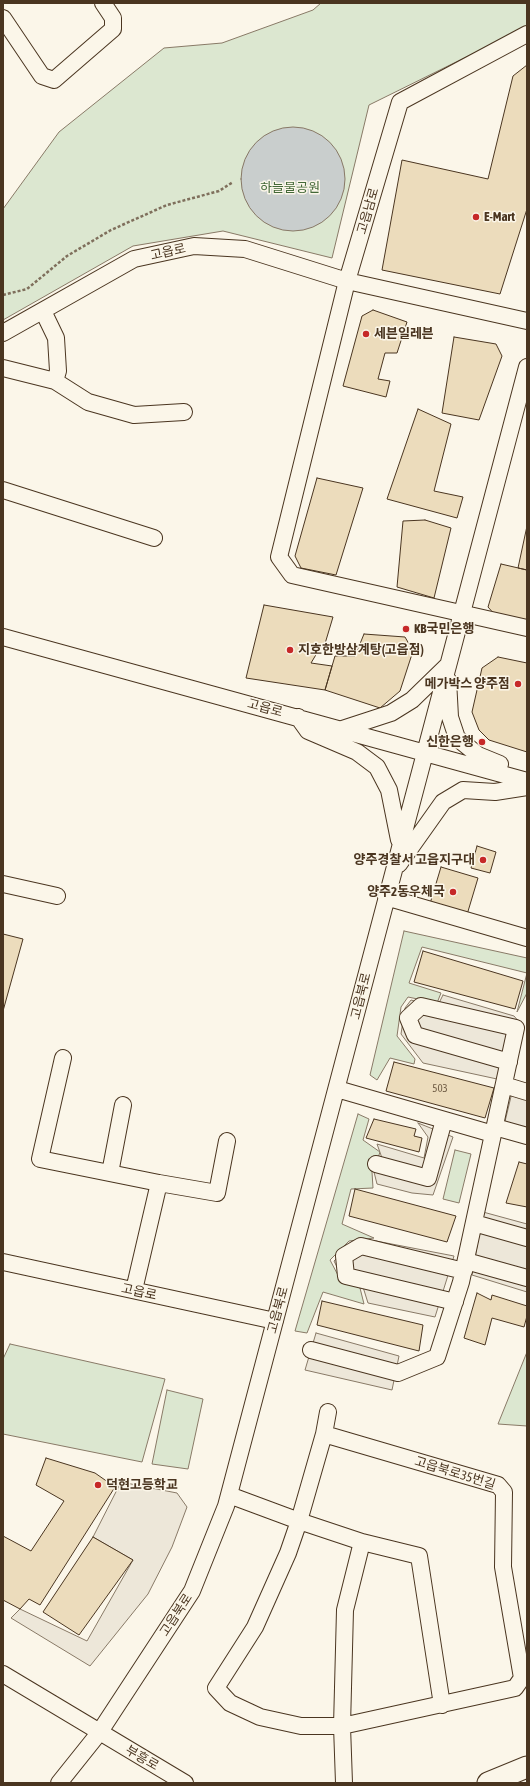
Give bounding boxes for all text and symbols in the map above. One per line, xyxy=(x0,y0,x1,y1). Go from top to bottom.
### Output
park label: 하늘물공원 xyxy=(260,180,320,196)
street label: 고읍남로 xyxy=(354,186,382,236)
place label: E-Mart xyxy=(484,209,515,225)
marker: E-Mart xyxy=(471,212,481,222)
street label: 고읍로 xyxy=(149,240,187,264)
place label: 세븐일레븐 xyxy=(374,326,434,342)
marker: 세븐일레븐 xyxy=(361,329,371,339)
place label: KB국민은행 xyxy=(414,621,474,637)
marker: KB국민은행 xyxy=(401,624,411,634)
place label: 지호한방삼계탕(고읍점) xyxy=(298,642,424,658)
marker: 지호한방삼계탕(고읍점) xyxy=(285,645,295,655)
place label: 메가박스 양주점 xyxy=(424,676,510,692)
marker: 메가박스 양주점 xyxy=(513,679,523,689)
street label: 고읍로 xyxy=(246,696,284,720)
place label: 신한은행 xyxy=(426,734,474,750)
marker: 신한은행 xyxy=(477,737,487,747)
place label: 양주경찰서 고읍지구대 xyxy=(354,852,475,868)
marker: 양주경찰서 고읍지구대 xyxy=(478,855,488,865)
place label: 양주2동우체국 xyxy=(367,884,445,900)
marker: 양주2동우체국 xyxy=(448,887,458,897)
street label: 고읍북로 xyxy=(348,971,374,1021)
house number: 503 xyxy=(432,1082,448,1096)
street label: 고읍로 xyxy=(120,1281,158,1303)
street label: 고읍북로 xyxy=(264,1285,292,1335)
street label: 고읍북로35번길 xyxy=(413,1453,497,1493)
place label: 덕현고등학교 xyxy=(106,1477,178,1493)
marker: 덕현고등학교 xyxy=(93,1480,103,1490)
street label: 고읍북로 xyxy=(156,1591,196,1639)
street label: 부흥로 xyxy=(123,1742,161,1774)

